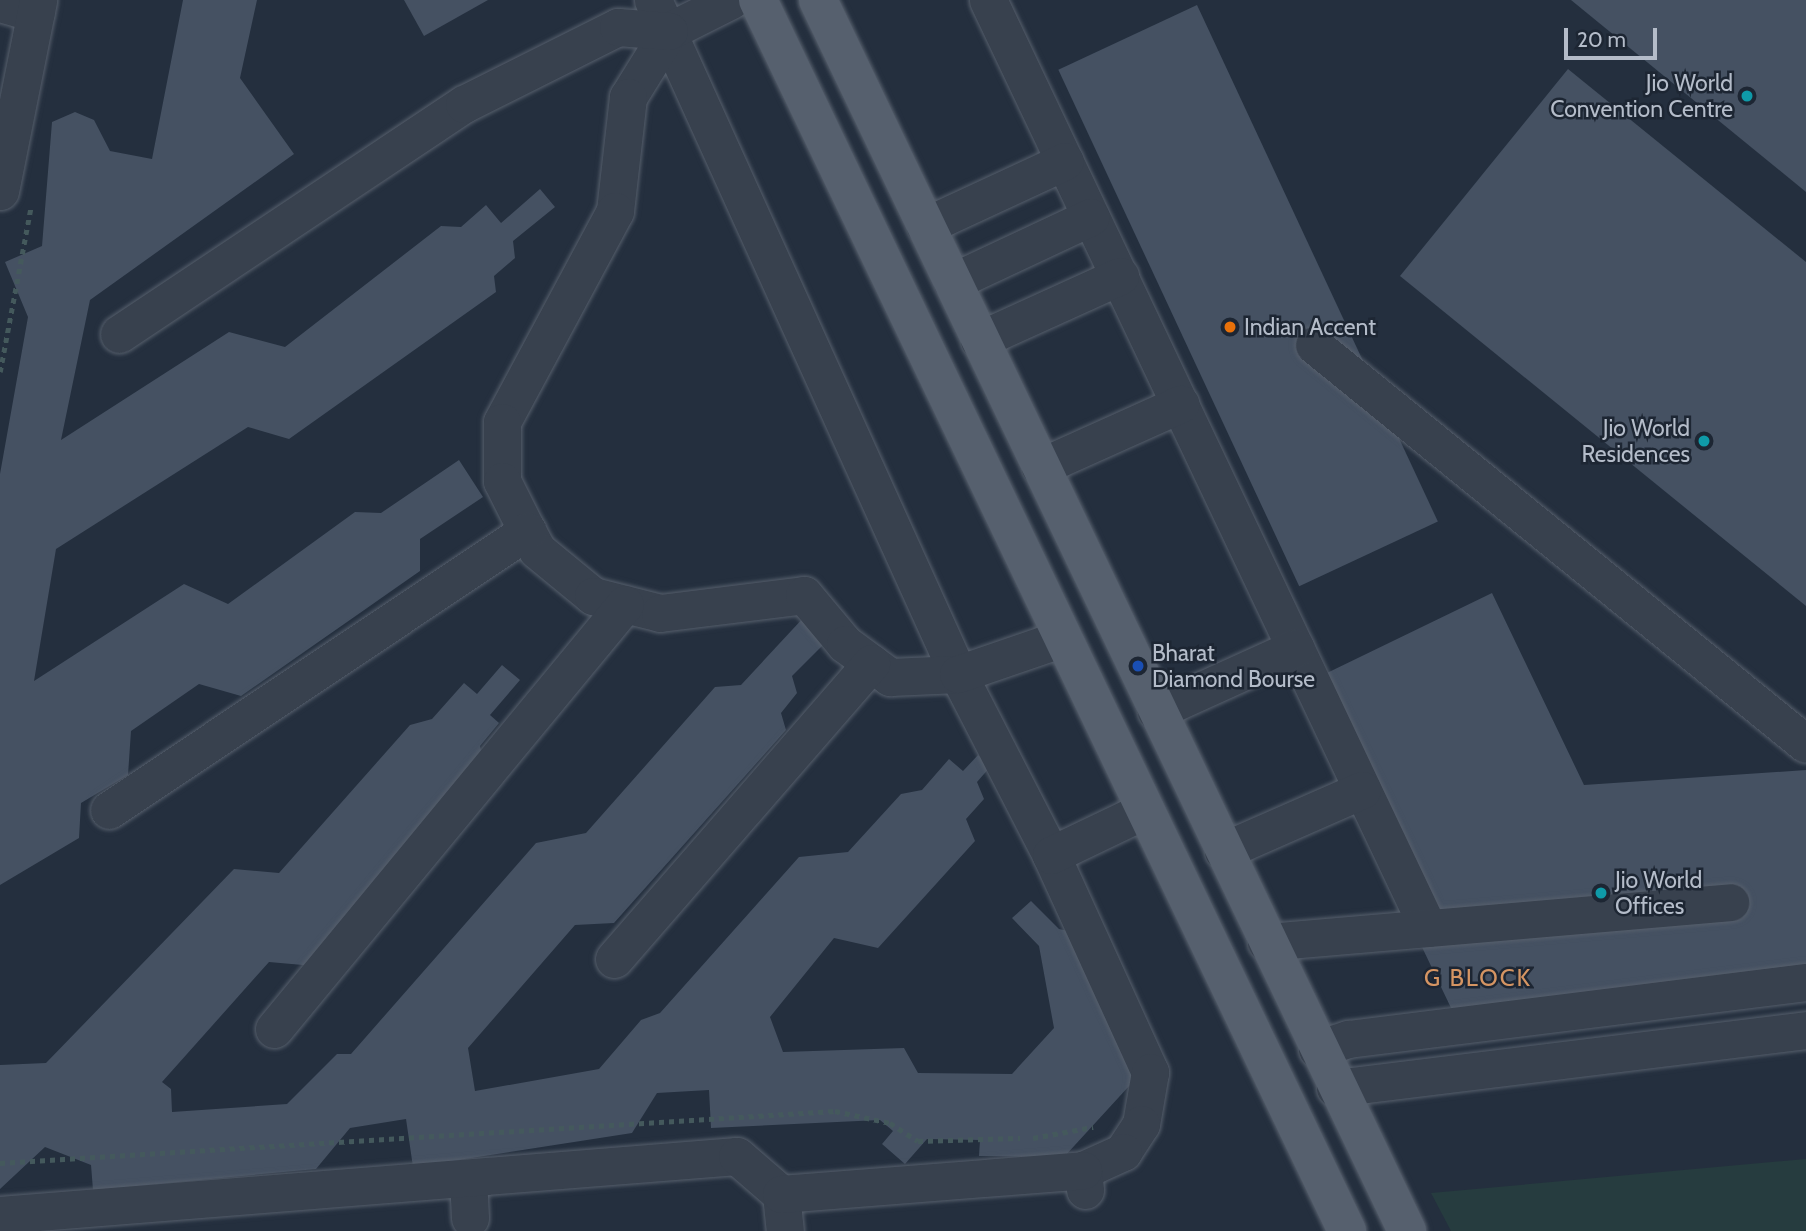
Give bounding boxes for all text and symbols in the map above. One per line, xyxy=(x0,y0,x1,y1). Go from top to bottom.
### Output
scale bar xyxy=(1568,14,1661,58)
text: 20 m xyxy=(1577,27,1626,52)
place label: Jio World Convention Centre xyxy=(1550,69,1733,123)
marker: Jio World Convention Centre xyxy=(1739,88,1755,104)
place label: Indian Accent xyxy=(1244,313,1376,341)
marker: Indian Accent xyxy=(1222,319,1238,335)
place label: Jio World Residences xyxy=(1581,414,1690,468)
marker: Jio World Residences xyxy=(1696,433,1712,449)
place label: Bharat Diamond Bourse xyxy=(1152,639,1315,693)
marker: Bharat Diamond Bourse xyxy=(1130,658,1146,674)
place label: Jio World Offices xyxy=(1615,866,1702,920)
marker: Jio World Offices xyxy=(1593,885,1609,901)
district label: G BLOCK xyxy=(1425,964,1531,992)

